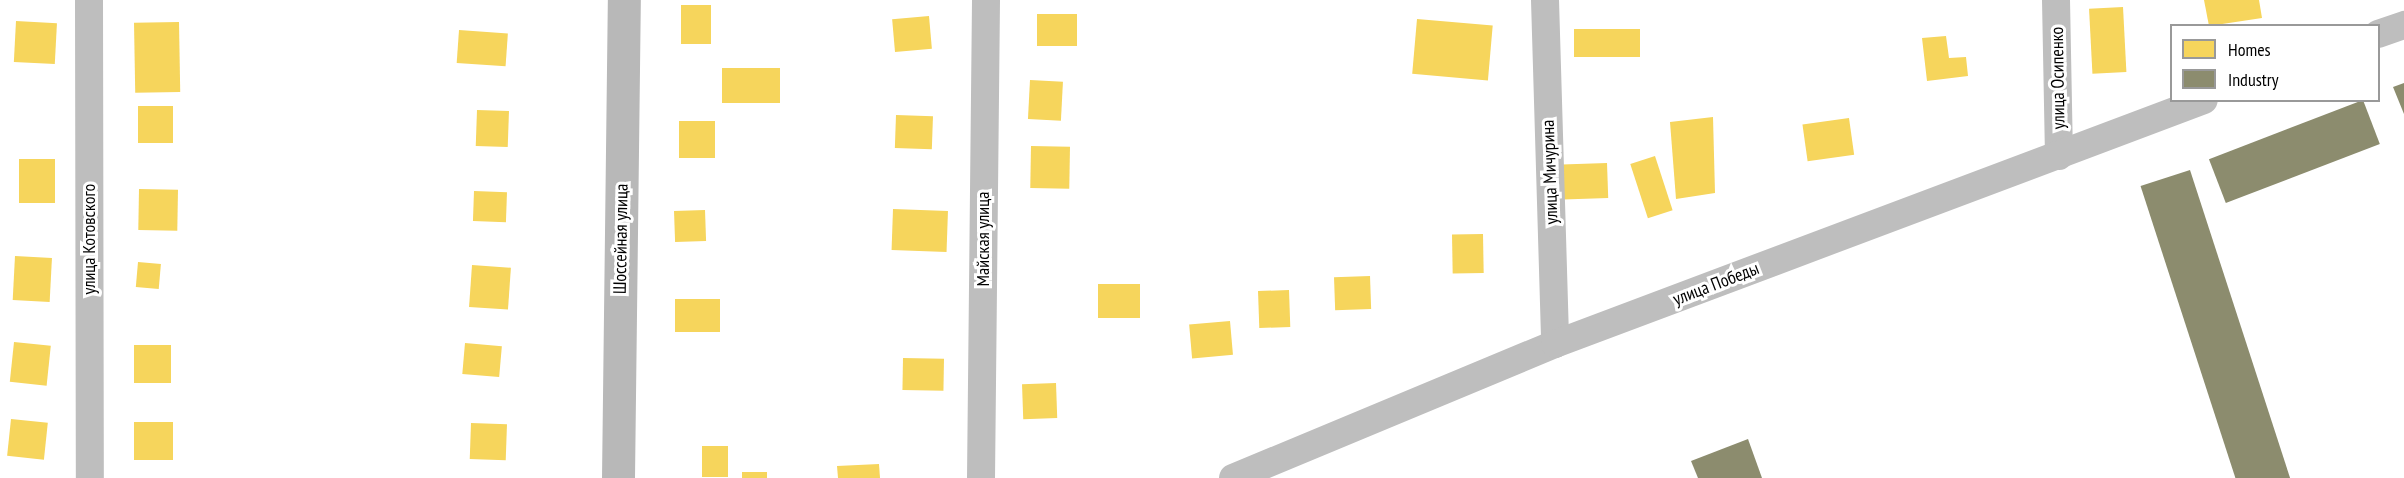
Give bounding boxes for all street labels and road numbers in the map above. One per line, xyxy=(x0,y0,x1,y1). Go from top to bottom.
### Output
street label: улица Осипенко xyxy=(2046,27,2070,129)
street label: улица Мичурина xyxy=(1537,119,1563,225)
street label: улица Котовского xyxy=(78,184,100,294)
street label: Шоссейная улица xyxy=(609,184,633,294)
street label: Майская улица xyxy=(972,192,994,286)
street label: улица Победы xyxy=(1670,258,1762,310)

